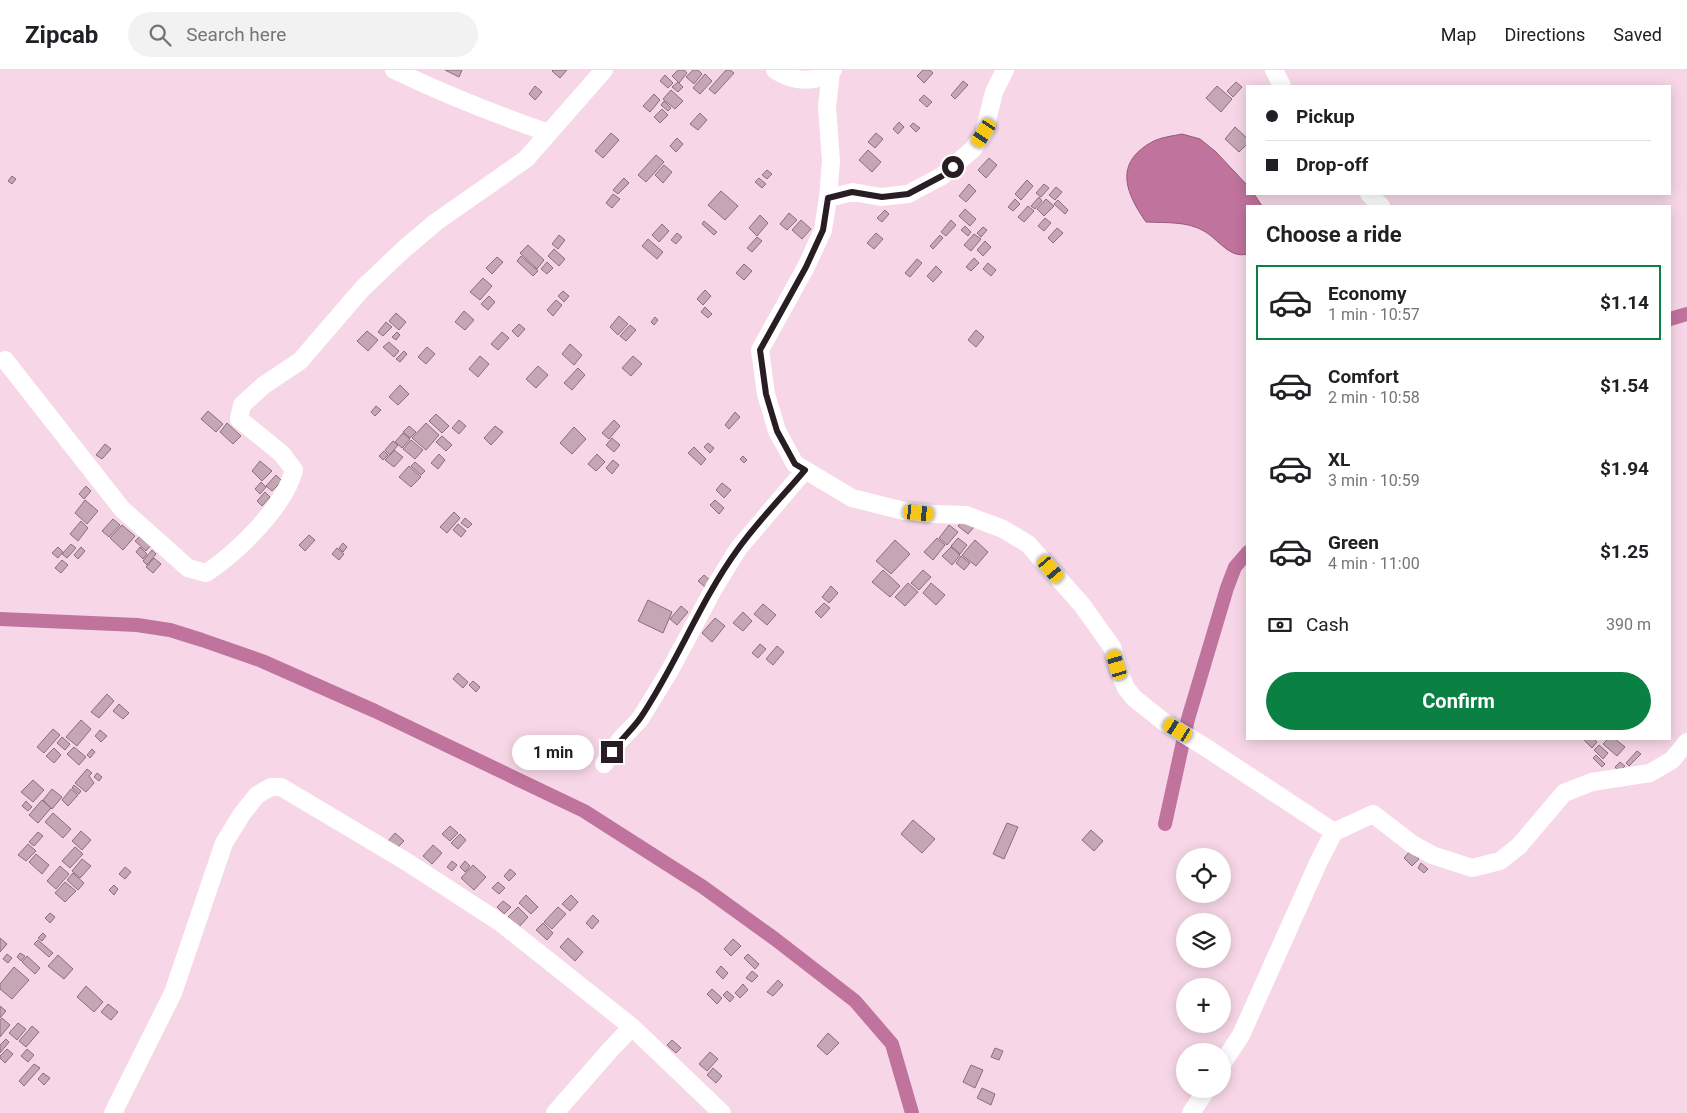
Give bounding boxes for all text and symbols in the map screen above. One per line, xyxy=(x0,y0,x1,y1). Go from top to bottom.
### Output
search box xyxy=(128,12,478,57)
text: Zipcab xyxy=(25,21,98,49)
icon: search xyxy=(146,21,174,49)
text: Search here xyxy=(186,23,286,46)
text: Map xyxy=(1441,24,1476,45)
text: Directions xyxy=(1504,24,1585,45)
text: Saved xyxy=(1613,24,1662,45)
text: Pickup xyxy=(1296,105,1355,128)
car xyxy=(969,116,998,150)
text: Drop-off xyxy=(1296,153,1368,176)
route start xyxy=(942,156,964,178)
text: Choose a ride xyxy=(1266,222,1402,247)
icon: car xyxy=(1268,280,1313,325)
text: Economy xyxy=(1328,282,1407,305)
text: $1.14 xyxy=(1600,291,1649,314)
text: 1 min · 10:57 xyxy=(1328,305,1420,324)
icon: car xyxy=(1268,363,1313,408)
text: Comfort xyxy=(1328,365,1399,388)
text: $1.54 xyxy=(1600,374,1649,397)
text: 2 min · 10:58 xyxy=(1328,388,1420,407)
icon: car xyxy=(1268,446,1313,491)
text: XL xyxy=(1328,448,1350,471)
text: $1.94 xyxy=(1600,457,1649,480)
text: 3 min · 10:59 xyxy=(1328,471,1420,490)
car xyxy=(903,504,934,522)
icon: car xyxy=(1268,529,1313,574)
text: Green xyxy=(1328,531,1379,554)
text: $1.25 xyxy=(1600,540,1649,563)
car xyxy=(1035,553,1066,585)
text: 4 min · 11:00 xyxy=(1328,554,1420,573)
icon: cash xyxy=(1266,611,1294,639)
text: Cash xyxy=(1306,613,1349,636)
text: 390 m xyxy=(1606,615,1651,634)
car xyxy=(1105,648,1128,682)
button: Confirm xyxy=(1266,672,1651,730)
car xyxy=(1161,716,1194,744)
callout: 1 min xyxy=(512,734,594,770)
route end xyxy=(601,741,623,763)
text: 1 min xyxy=(533,743,573,762)
map controls xyxy=(1176,848,1231,1098)
button: locate xyxy=(1176,848,1231,903)
button: layers xyxy=(1176,913,1231,968)
button: + xyxy=(1176,978,1231,1033)
button: − xyxy=(1176,1043,1231,1098)

